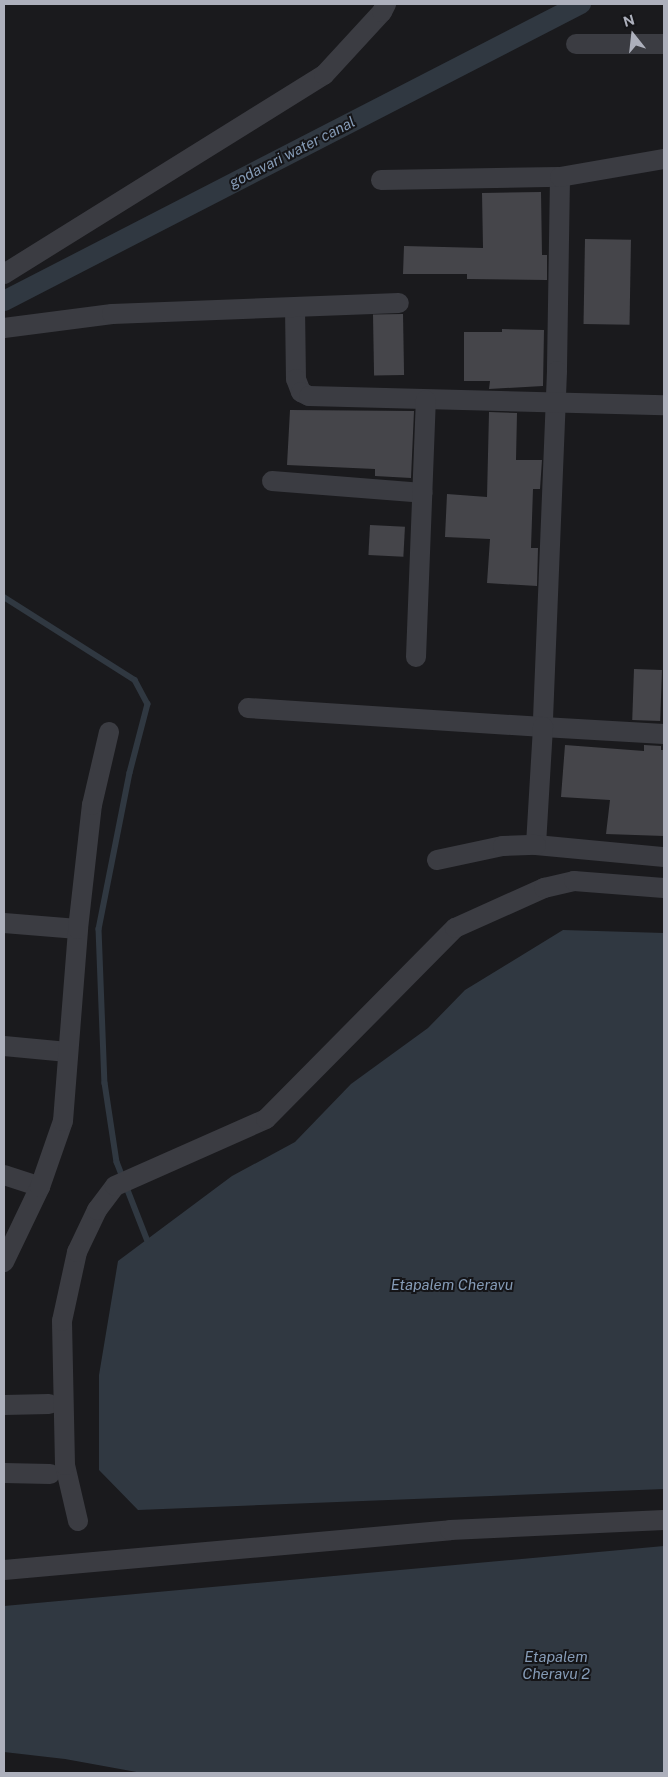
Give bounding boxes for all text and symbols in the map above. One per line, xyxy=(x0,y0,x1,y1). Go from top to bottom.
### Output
north arrow xyxy=(608,10,658,60)
text: N xyxy=(621,11,636,30)
water label: godavari water canal xyxy=(226,112,358,192)
water label: Etapalem Cheravu xyxy=(391,1276,513,1294)
water label: Etapalem Cheravu 2 xyxy=(522,1647,590,1682)

